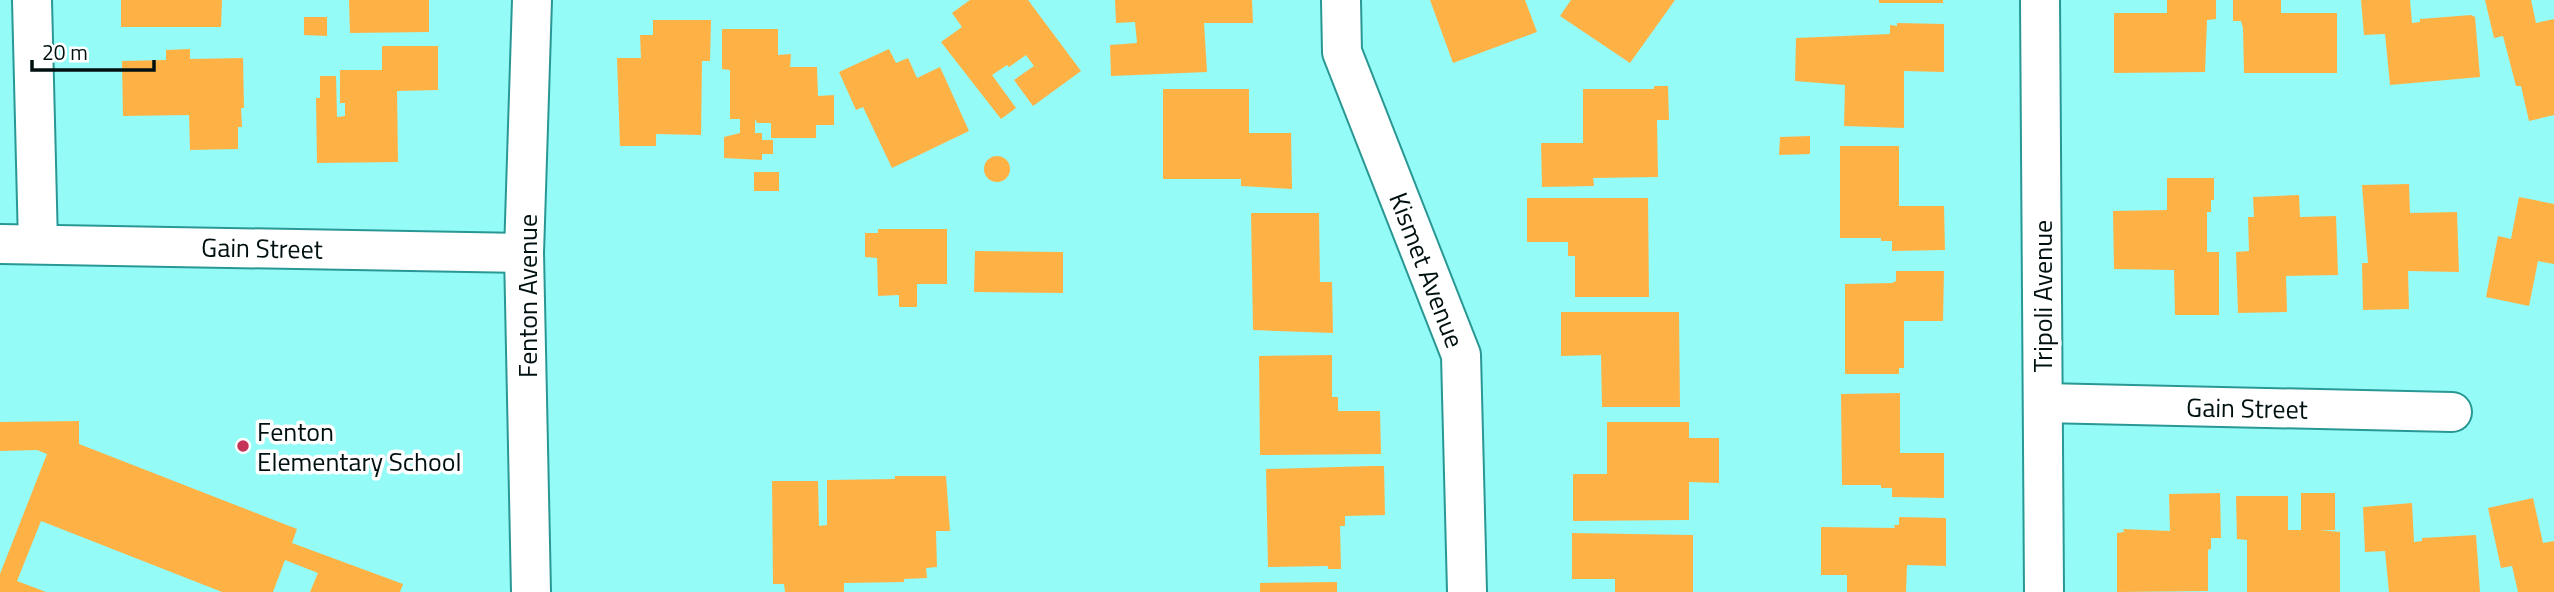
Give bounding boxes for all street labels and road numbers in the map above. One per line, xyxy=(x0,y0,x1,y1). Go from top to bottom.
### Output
street label: Kismet Avenue xyxy=(1379,187,1475,353)
street label: Fenton Avenue xyxy=(508,214,547,378)
street label: Tripoli Avenue xyxy=(2023,220,2062,372)
street label: Gain Street xyxy=(201,227,323,269)
street label: Gain Street xyxy=(2186,387,2308,429)

